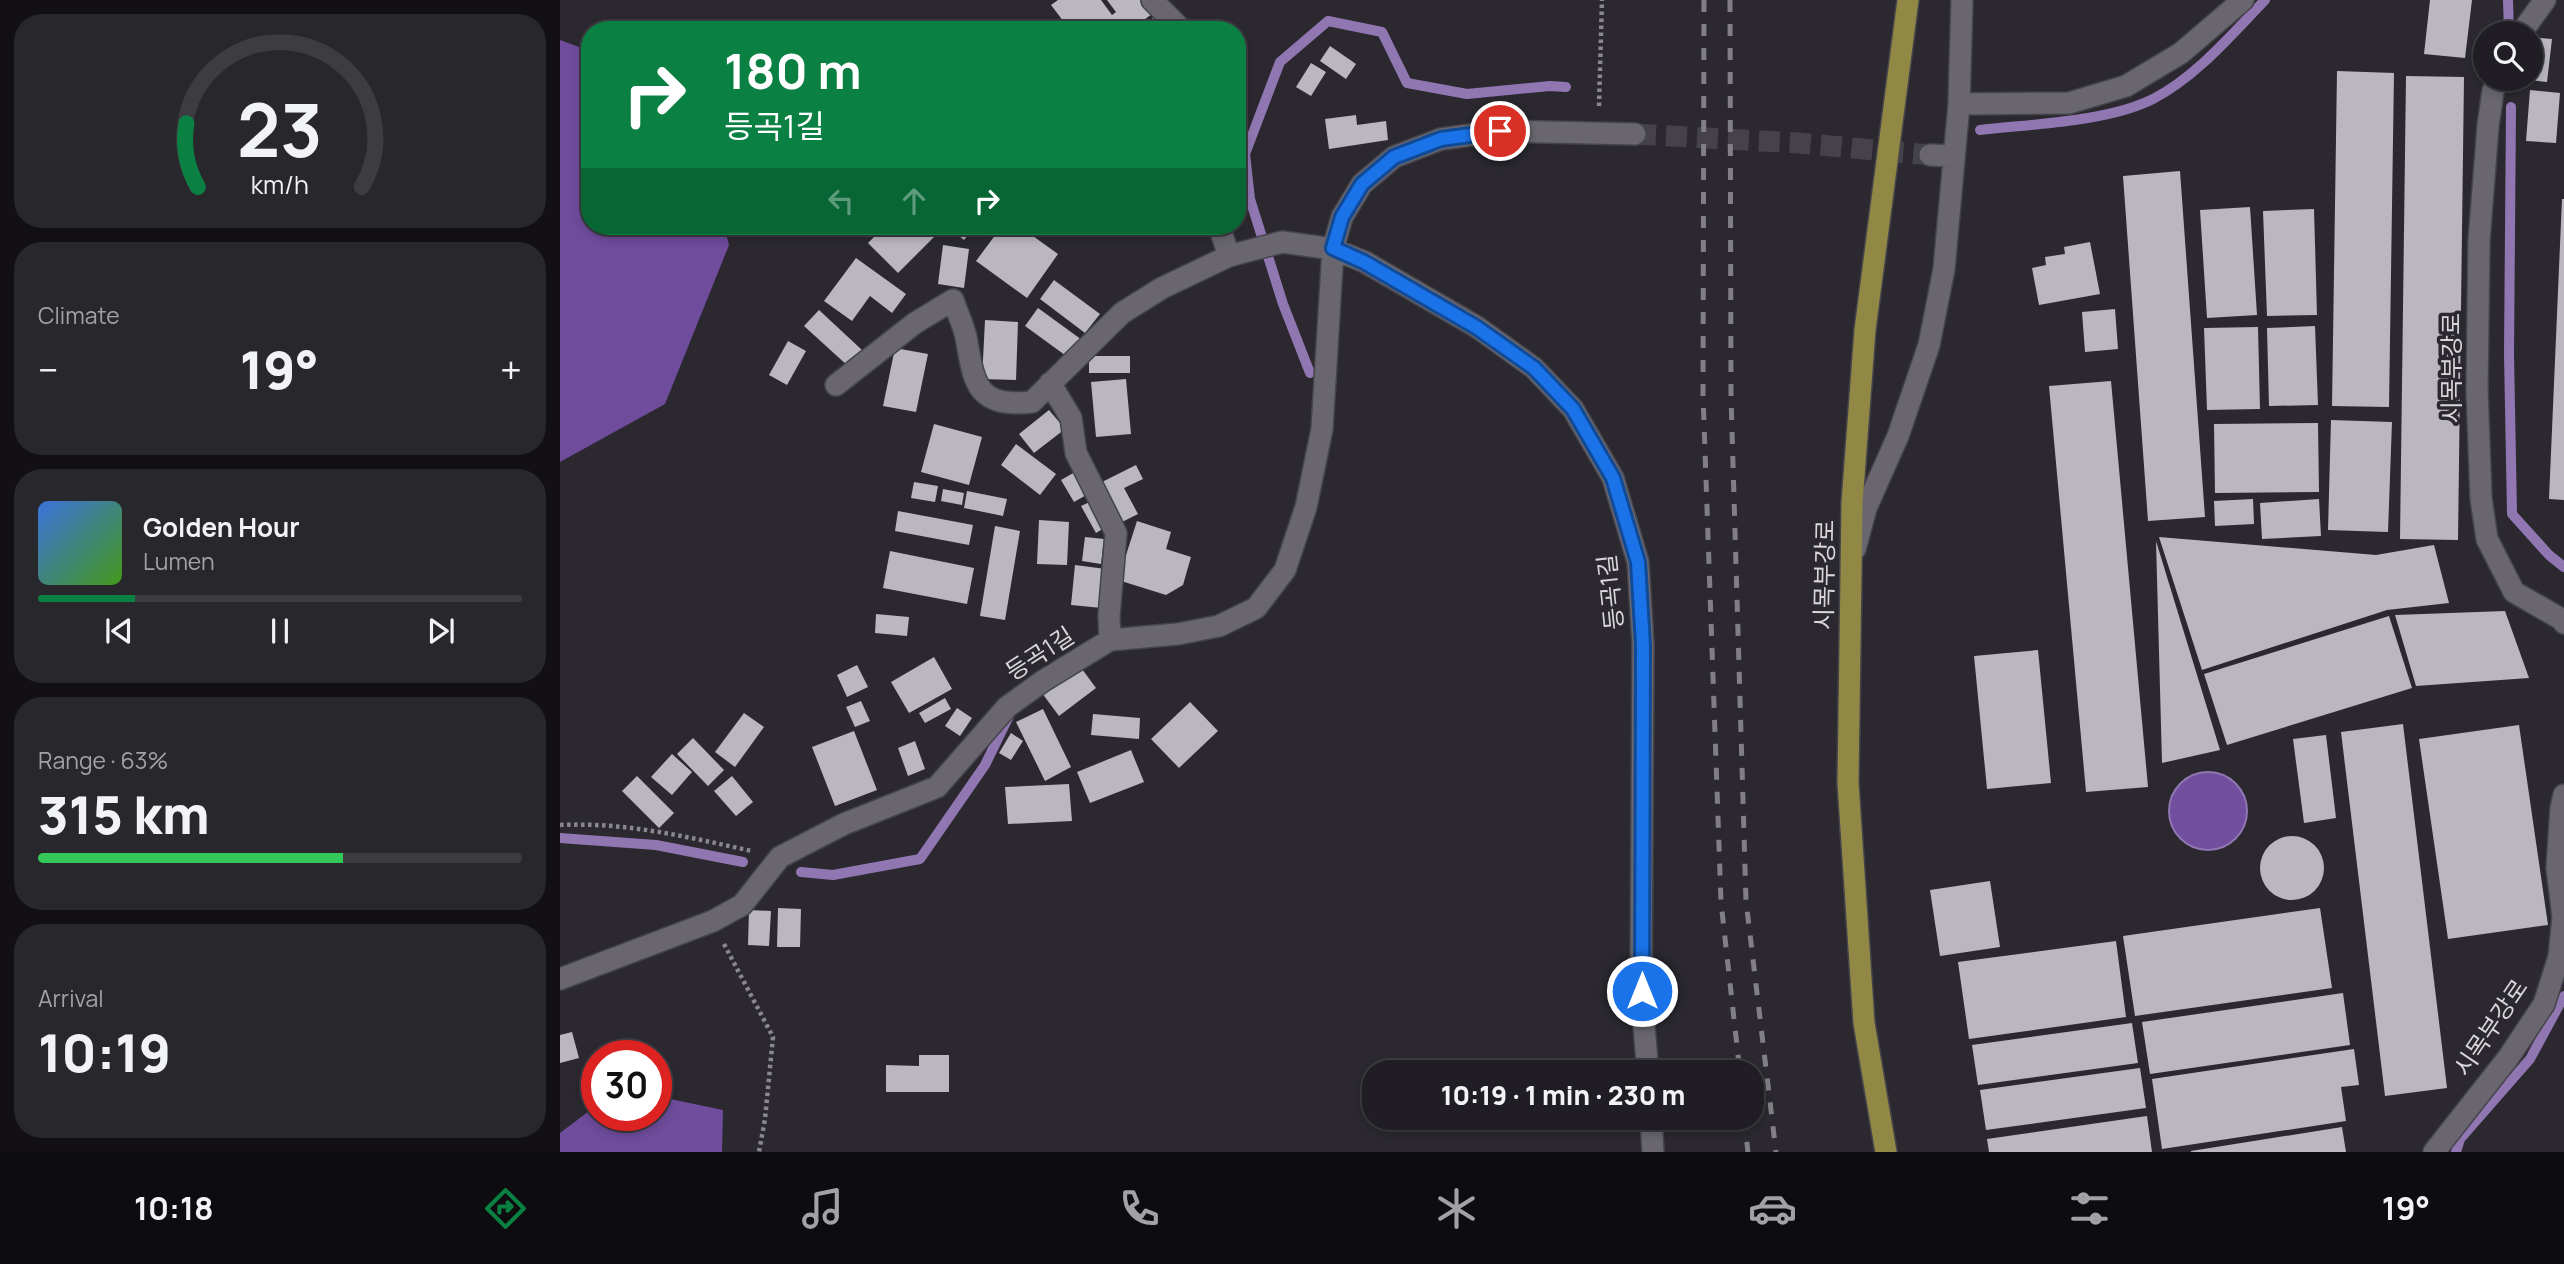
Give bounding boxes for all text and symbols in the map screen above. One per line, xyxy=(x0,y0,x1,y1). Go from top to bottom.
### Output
map controls xyxy=(2473,21,2543,91)
button: search xyxy=(2473,21,2543,91)
text: 180 m xyxy=(724,37,862,104)
icon: right xyxy=(609,49,700,140)
text: 23 xyxy=(237,79,323,179)
pin xyxy=(1470,101,1530,161)
text: 등곡1길 xyxy=(724,104,825,148)
icon: arrive xyxy=(1481,112,1519,150)
text: km/h xyxy=(251,167,309,202)
icon: left xyxy=(822,182,860,220)
icon: ahead xyxy=(895,182,933,220)
icon: right xyxy=(968,182,1006,220)
text: Climate xyxy=(38,299,120,331)
street label: 시목부강로 xyxy=(2434,313,2467,423)
text: 19° xyxy=(240,334,319,405)
text: − xyxy=(38,343,59,395)
text: + xyxy=(500,343,522,395)
text: Golden Hour xyxy=(143,509,300,545)
street label: 시목부강로 xyxy=(1806,519,1841,630)
text: Lumen xyxy=(143,545,215,577)
street label: 등곡1길 xyxy=(1589,553,1630,631)
icon: previous xyxy=(100,612,138,650)
icon: pause xyxy=(261,612,299,650)
icon: next xyxy=(422,612,460,650)
street label: 등곡1길 xyxy=(998,618,1080,687)
text: Range · 63% xyxy=(38,744,168,776)
text: 315 km xyxy=(38,779,210,850)
position arrow xyxy=(1605,954,1679,1028)
street label: 시목부강로 xyxy=(2445,972,2534,1082)
text: Arrival xyxy=(38,982,104,1014)
text: 10:19 xyxy=(38,1017,171,1088)
speed limit sign: 30 xyxy=(581,1040,672,1131)
text: 10:19 · 1 min · 230 m xyxy=(1441,1077,1685,1113)
icon: directions xyxy=(481,1184,530,1233)
icon: music xyxy=(798,1184,847,1233)
icon: phone xyxy=(1115,1184,1164,1233)
icon: climate xyxy=(1432,1184,1481,1233)
icon: car xyxy=(1748,1184,1797,1233)
icon: filters xyxy=(2065,1184,2114,1233)
text: 10:18 xyxy=(134,1186,214,1230)
text: 19° xyxy=(2382,1186,2430,1230)

